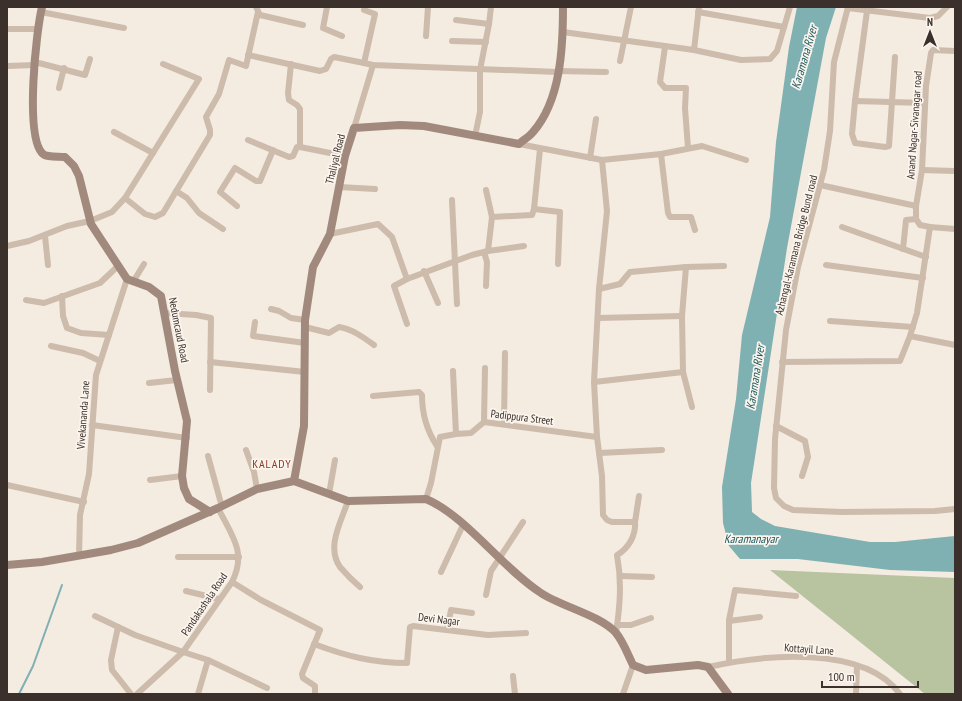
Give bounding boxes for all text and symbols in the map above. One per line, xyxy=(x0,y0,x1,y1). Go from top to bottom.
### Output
north arrow xyxy=(910,12,950,52)
text: N xyxy=(927,15,933,29)
water label: Karamana River xyxy=(788,22,821,90)
street label: Anand Nagar-Sivanagar road xyxy=(903,70,925,180)
street label: Thaliyal Road xyxy=(322,132,348,186)
street label: Azhangal-Karamana Bridge Bund road xyxy=(772,173,820,317)
street label: Nedumcaud Road xyxy=(166,296,192,364)
water label: Karamana River xyxy=(743,342,768,410)
street label: Vivekananda Lane xyxy=(74,380,92,451)
street label: Padippura Street xyxy=(490,406,554,428)
district label: KALADY xyxy=(252,456,292,471)
water label: Karamanayar xyxy=(724,531,780,546)
street label: Pandakashala Road xyxy=(178,570,230,638)
street label: Devi Nagar xyxy=(417,610,461,628)
street label: Kottayil Lane xyxy=(784,640,835,658)
scale bar xyxy=(822,663,918,689)
text: 100 m xyxy=(828,669,855,684)

